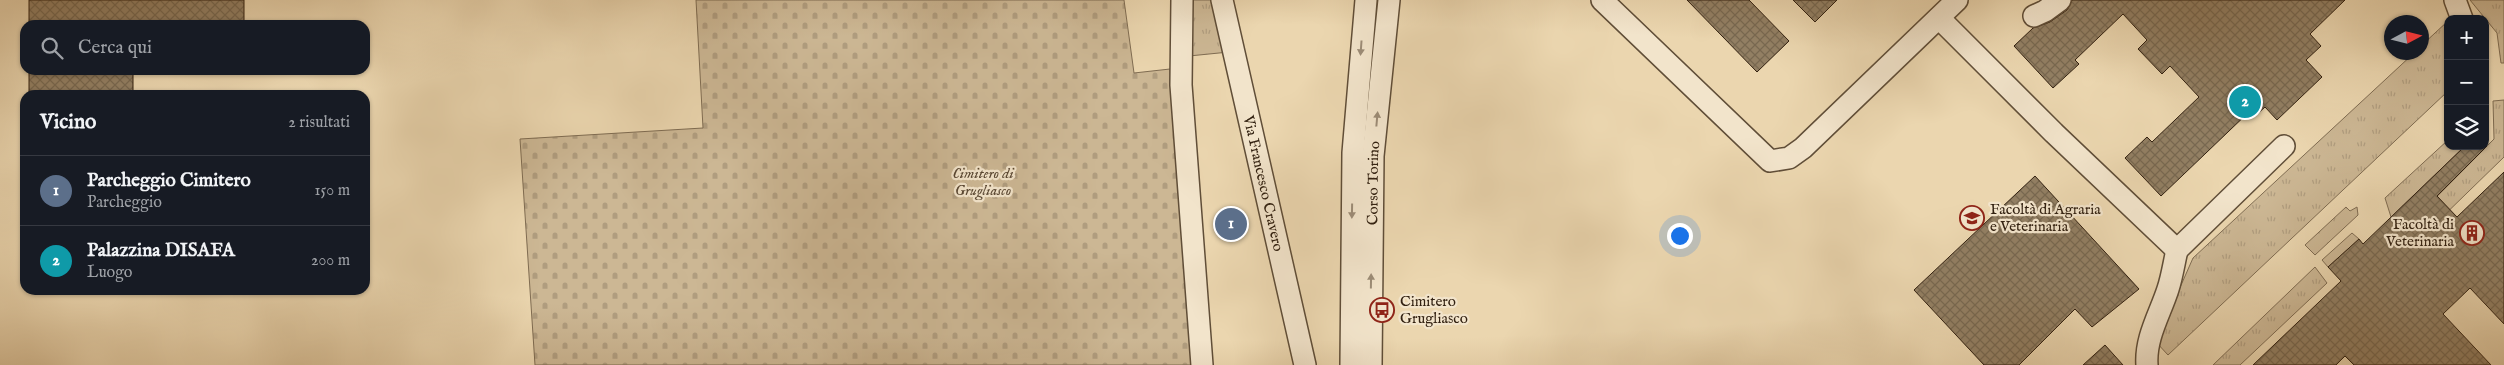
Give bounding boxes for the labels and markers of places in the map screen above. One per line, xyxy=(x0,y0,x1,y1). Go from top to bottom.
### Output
pin: 2 xyxy=(2229,83,2261,121)
place label: Facoltà di Agraria e Veterinaria xyxy=(1990,200,2101,236)
pin: 1 xyxy=(1215,205,1247,243)
school or university icon: Facoltà di Agraria e Veterinaria xyxy=(1959,205,1985,231)
place label: Facoltà di Veterinaria xyxy=(2385,215,2455,251)
building icon: Facoltà di Veterinaria xyxy=(2459,220,2485,246)
place label: Cimitero Grugliasco xyxy=(1400,292,1468,328)
bus stop icon: Cimitero Grugliasco xyxy=(1369,297,1395,323)

